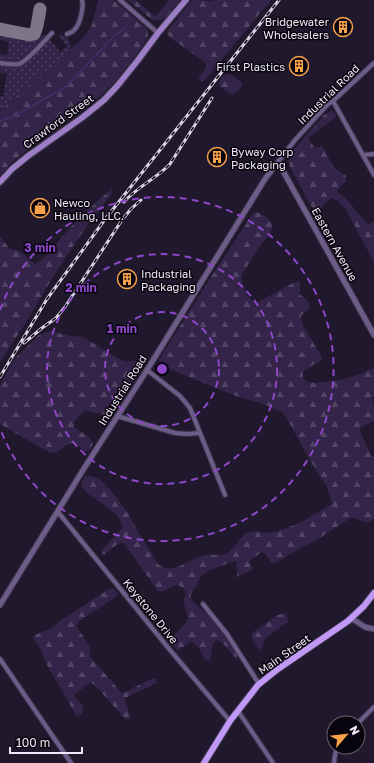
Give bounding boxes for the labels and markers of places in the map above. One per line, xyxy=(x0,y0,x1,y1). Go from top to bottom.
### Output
place label: Bridgewater Wholesalers xyxy=(263,15,330,41)
building icon: Bridgewater Wholesalers xyxy=(332,16,354,38)
building icon: First Plastics xyxy=(288,55,310,77)
place label: First Plastics xyxy=(216,60,285,73)
place label: Byway Corp Packaging xyxy=(231,145,294,171)
building icon: Byway Corp Packaging xyxy=(206,146,228,168)
place label: Newco Hauling, LLC. xyxy=(54,196,124,222)
shop icon: Newco Hauling, LLC. xyxy=(29,197,51,219)
place label: Industrial Packaging xyxy=(141,267,196,293)
building icon: Industrial Packaging xyxy=(116,268,138,290)
centre of rings xyxy=(155,362,169,376)

